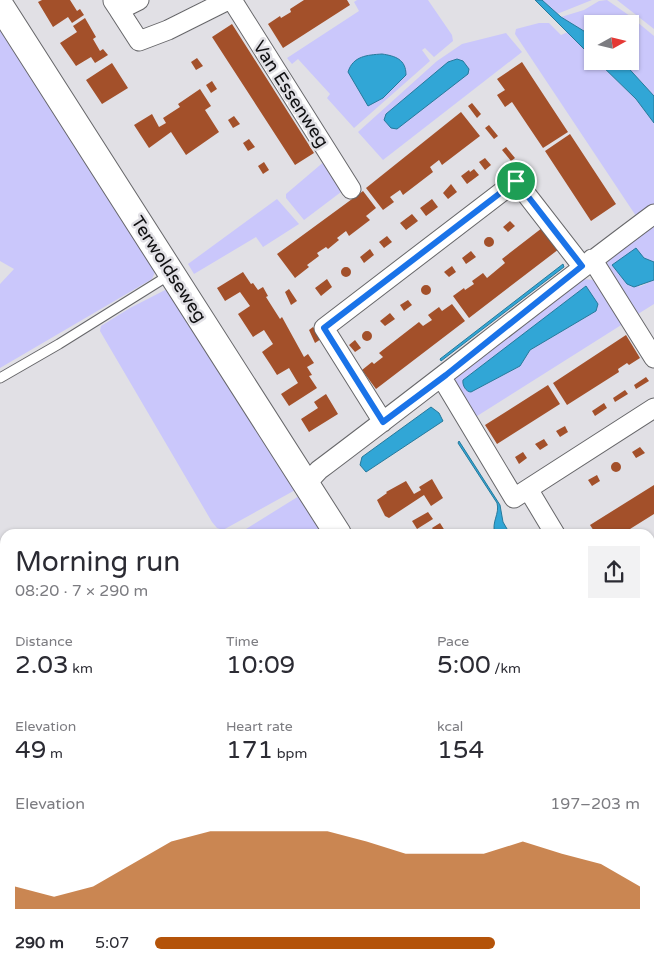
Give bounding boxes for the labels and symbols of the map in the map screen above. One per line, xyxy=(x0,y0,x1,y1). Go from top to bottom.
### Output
north arrow xyxy=(584,15,639,70)
street label: Van Essenweg xyxy=(248,37,334,151)
pin xyxy=(495,160,537,202)
street label: Terwoldseweg xyxy=(126,212,212,326)

